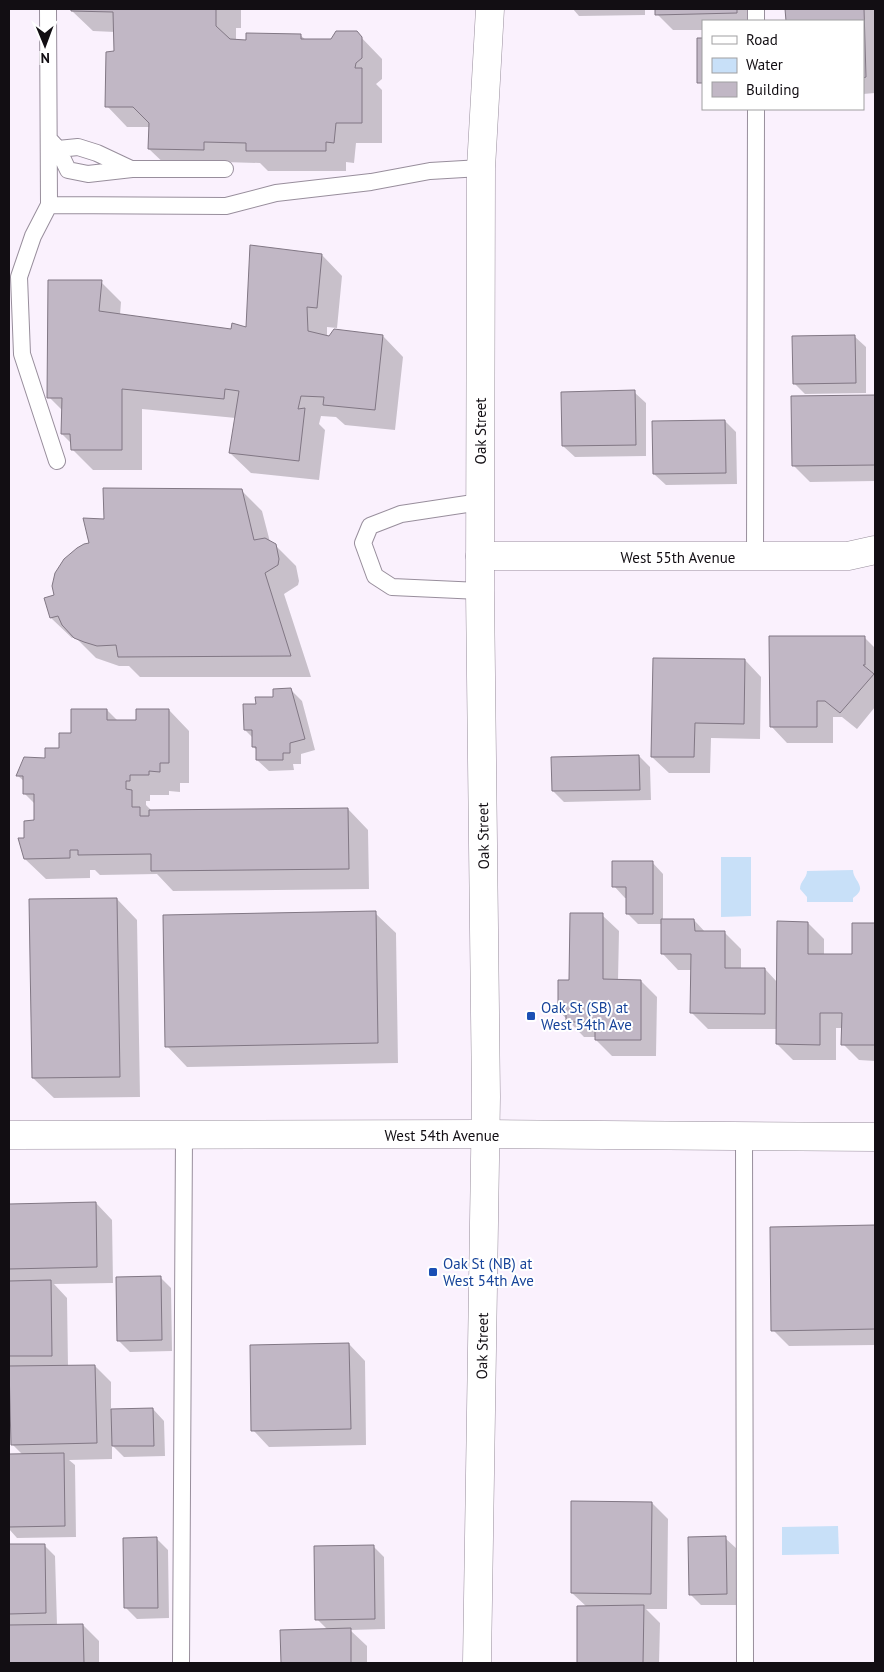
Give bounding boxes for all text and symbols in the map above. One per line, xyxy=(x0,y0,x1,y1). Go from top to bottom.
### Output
north arrow xyxy=(20,20,70,70)
legend xyxy=(702,20,864,110)
text: Road xyxy=(746,30,778,49)
text: N xyxy=(40,49,50,67)
text: Water xyxy=(746,55,783,74)
text: Building xyxy=(746,80,800,99)
street label: Oak Street xyxy=(471,398,490,464)
street label: West 55th Avenue xyxy=(621,548,735,567)
street label: Oak Street xyxy=(473,802,493,870)
place label: Oak St (SB) at West 54th Ave xyxy=(541,998,632,1034)
marker: Oak St (SB) at West 54th Ave xyxy=(525,1010,537,1022)
street label: West 54th Avenue xyxy=(385,1126,499,1145)
place label: Oak St (NB) at West 54th Ave xyxy=(443,1254,534,1290)
marker: Oak St (NB) at West 54th Ave xyxy=(427,1266,439,1278)
street label: Oak Street xyxy=(472,1312,492,1380)

